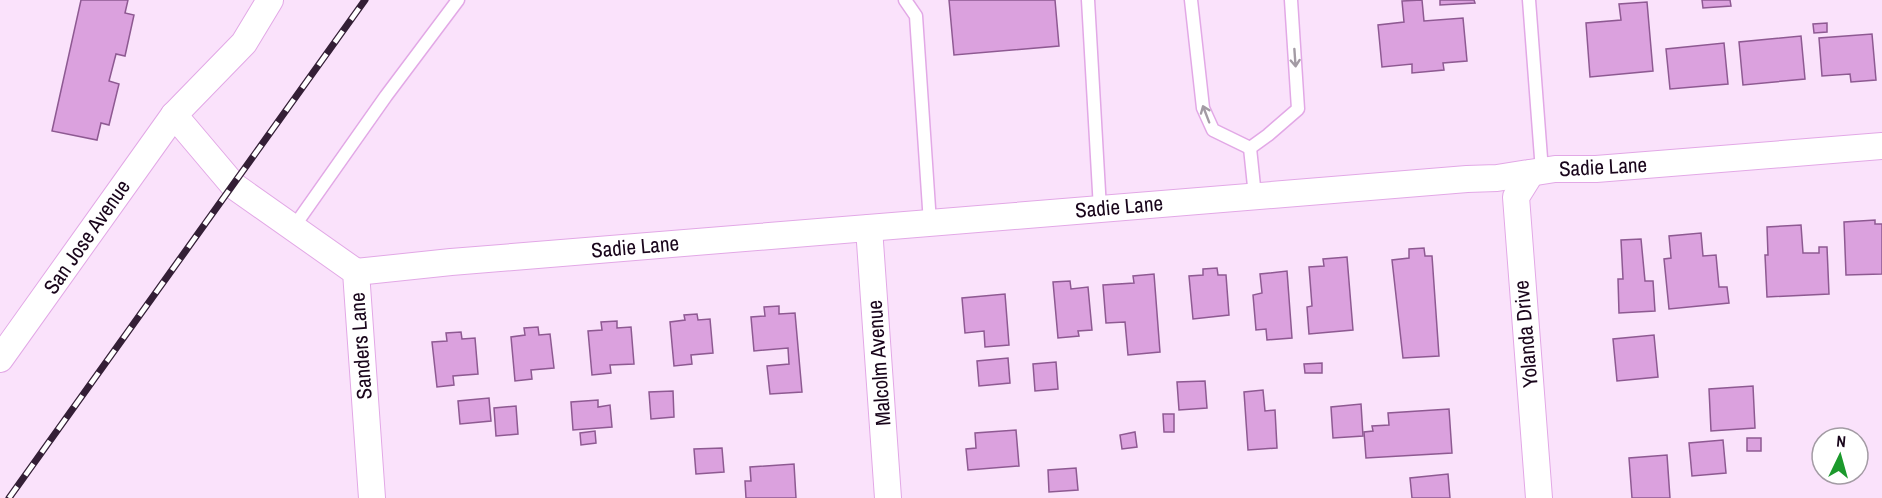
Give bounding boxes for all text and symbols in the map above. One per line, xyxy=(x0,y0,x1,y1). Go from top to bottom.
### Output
one-way arrow xyxy=(1289,48,1300,68)
one-way arrow xyxy=(1200,105,1211,124)
street label: Sadie Lane xyxy=(1558,150,1648,183)
street label: San Jose Avenue xyxy=(36,174,137,300)
street label: Sadie Lane xyxy=(1074,188,1164,225)
street label: Sadie Lane xyxy=(590,228,680,265)
street label: Yolanda Drive xyxy=(1506,279,1545,389)
street label: Sanders Lane xyxy=(342,292,379,401)
street label: Malcolm Avenue xyxy=(860,299,897,427)
north arrow xyxy=(1810,426,1870,486)
text: N xyxy=(1836,430,1847,452)

